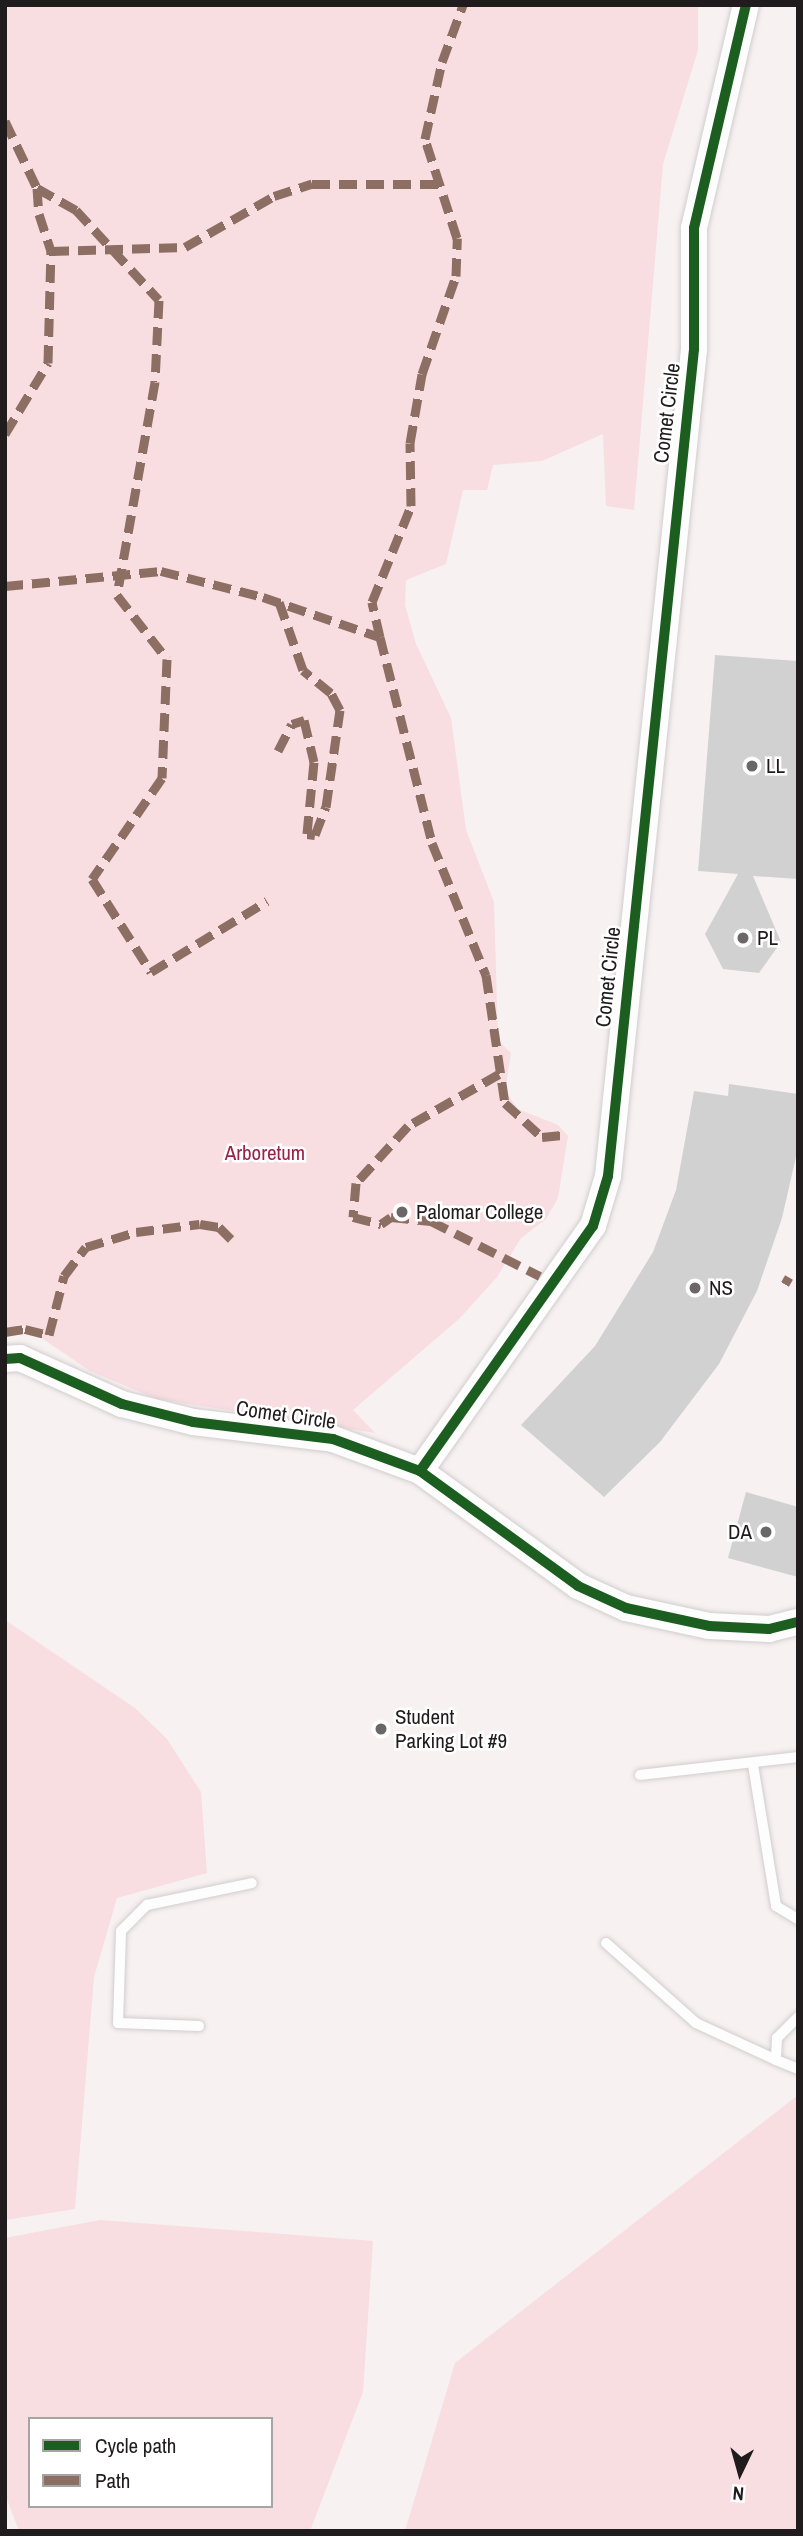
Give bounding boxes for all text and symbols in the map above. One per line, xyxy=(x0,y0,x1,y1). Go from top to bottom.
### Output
street label: Comet Circle xyxy=(648,362,686,464)
place label: LL xyxy=(766,753,785,779)
marker: LL xyxy=(744,758,760,774)
place label: PL xyxy=(757,925,778,951)
street label: Comet Circle xyxy=(590,926,626,1028)
marker: PL xyxy=(735,930,751,946)
park label: Arboretum xyxy=(225,1140,305,1166)
place label: Palomar College xyxy=(416,1199,543,1225)
marker: Palomar College xyxy=(394,1204,410,1220)
place label: NS xyxy=(709,1275,733,1301)
marker: NS xyxy=(687,1280,703,1296)
street label: Comet Circle xyxy=(235,1396,337,1434)
place label: DA xyxy=(728,1519,752,1545)
marker: DA xyxy=(758,1524,774,1540)
place label: Student Parking Lot #9 xyxy=(395,1704,507,1754)
marker: Student Parking Lot #9 xyxy=(373,1721,389,1737)
legend xyxy=(28,2417,273,2508)
text: Cycle path xyxy=(95,2431,176,2460)
north arrow xyxy=(705,2438,775,2508)
text: Path xyxy=(95,2466,130,2495)
text: N xyxy=(731,2480,745,2507)

